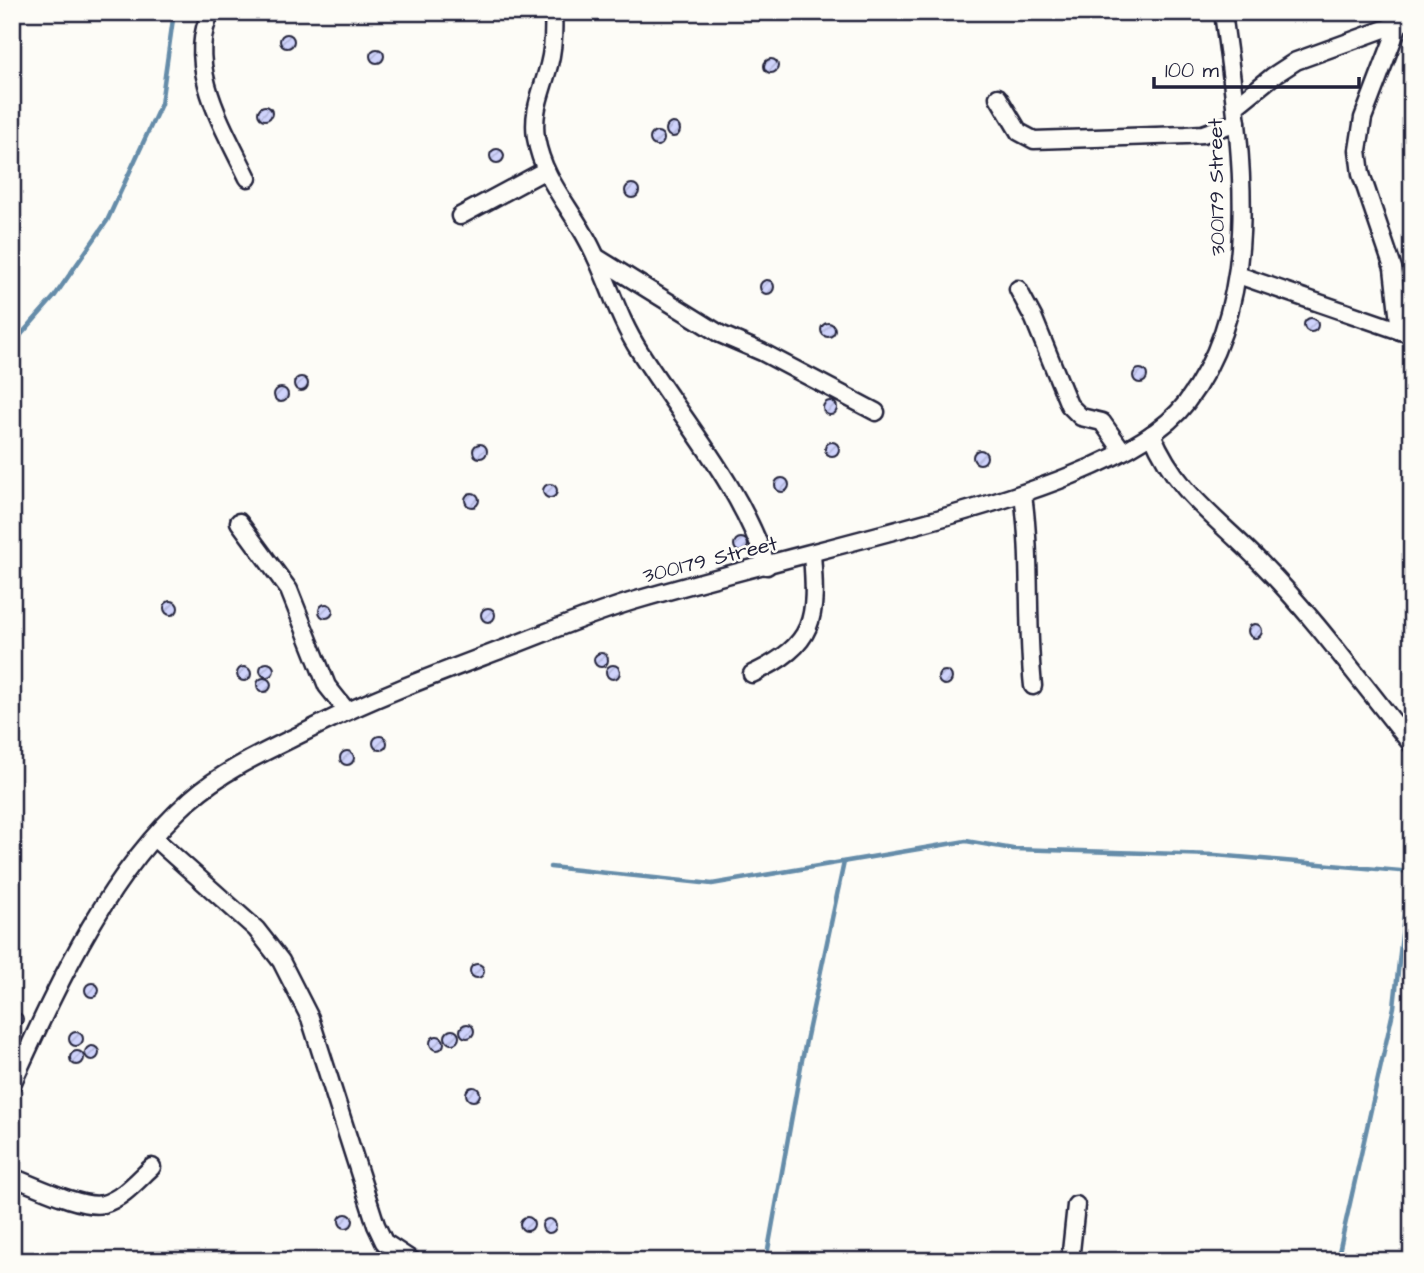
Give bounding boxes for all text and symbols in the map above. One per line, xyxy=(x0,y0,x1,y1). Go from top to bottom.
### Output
scale bar xyxy=(1154,46,1359,90)
text: 100 m xyxy=(1165,56,1220,85)
street label: 300179 Street xyxy=(1201,117,1232,256)
street label: 300179 Street xyxy=(640,529,781,590)

